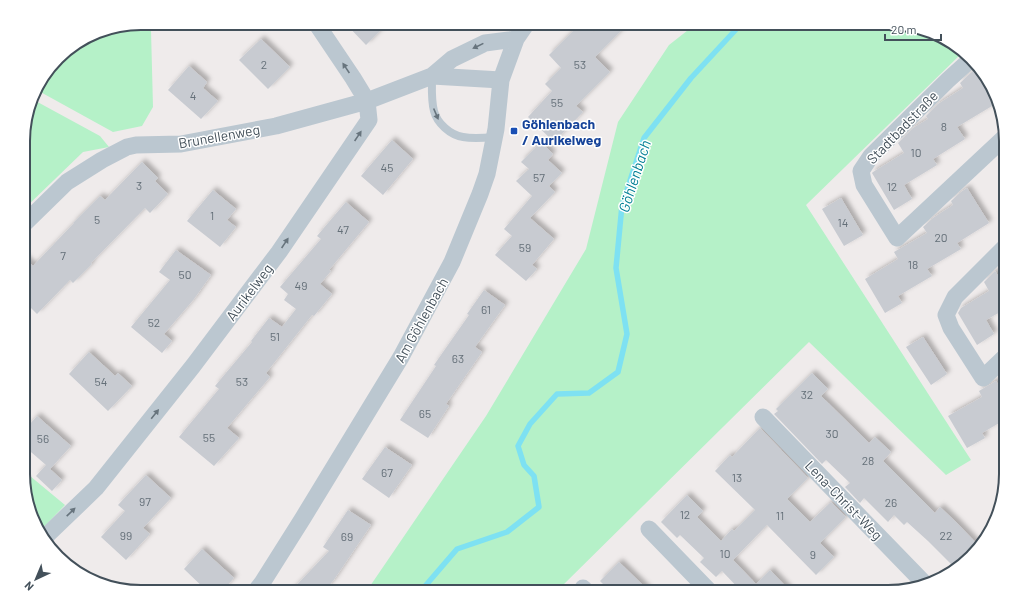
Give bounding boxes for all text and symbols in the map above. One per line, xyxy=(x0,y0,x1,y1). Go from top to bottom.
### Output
scale bar xyxy=(885,16,941,42)
text: 20 m xyxy=(891,22,917,36)
one-way arrow xyxy=(472,43,483,49)
house number: 2 xyxy=(261,57,267,71)
house number: 53 xyxy=(574,57,586,71)
one-way arrow xyxy=(342,62,350,73)
street label: Stadtbadstraße xyxy=(863,87,941,167)
house number: 4 xyxy=(190,88,196,102)
house number: 55 xyxy=(551,95,563,109)
one-way arrow xyxy=(433,109,439,120)
place label: Göhlenbach / Aurikelweg xyxy=(522,115,601,148)
house number: 8 xyxy=(941,119,947,133)
street label: Brunellenweg xyxy=(177,120,261,152)
marker: Göhlenbach / Aurikelweg xyxy=(509,126,519,136)
one-way arrow xyxy=(354,131,362,141)
water label: Göhlenbach xyxy=(614,138,654,214)
house number: 10 xyxy=(911,145,921,159)
house number: 45 xyxy=(381,160,393,174)
house number: 57 xyxy=(533,170,545,184)
house number: 3 xyxy=(136,178,142,192)
house number: 12 xyxy=(887,179,897,193)
house number: 1 xyxy=(210,208,214,222)
house number: 5 xyxy=(94,212,100,226)
house number: 14 xyxy=(838,215,848,229)
house number: 47 xyxy=(337,222,349,236)
house number: 20 xyxy=(934,230,948,244)
one-way arrow xyxy=(281,238,289,249)
house number: 59 xyxy=(519,240,531,254)
house number: 7 xyxy=(60,248,66,262)
house number: 18 xyxy=(908,257,918,271)
street label: Aurikelweg xyxy=(222,260,276,324)
house number: 50 xyxy=(179,267,191,281)
street label: Am Göhlenbach xyxy=(391,275,451,365)
house number: 49 xyxy=(295,278,307,292)
house number: 61 xyxy=(481,302,491,316)
house number: 52 xyxy=(148,315,160,329)
house number: 51 xyxy=(270,329,280,343)
house number: 63 xyxy=(452,351,464,365)
house number: 54 xyxy=(95,374,107,388)
house number: 53 xyxy=(236,374,248,388)
house number: 32 xyxy=(801,387,813,401)
house number: 65 xyxy=(419,406,431,420)
one-way arrow xyxy=(151,408,160,419)
house number: 30 xyxy=(826,426,838,440)
house number: 55 xyxy=(203,430,215,444)
house number: 56 xyxy=(37,431,49,445)
house number: 28 xyxy=(862,453,874,467)
street label: Lena-Christ-Weg xyxy=(802,457,886,543)
house number: 67 xyxy=(381,465,393,479)
house number: 13 xyxy=(732,470,742,484)
house number: 97 xyxy=(139,494,151,508)
house number: 26 xyxy=(885,495,897,509)
one-way arrow xyxy=(66,507,76,517)
house number: 12 xyxy=(680,507,690,521)
house number: 11 xyxy=(776,508,784,522)
house number: 99 xyxy=(120,528,132,542)
house number: 22 xyxy=(940,528,952,542)
house number: 69 xyxy=(341,529,353,543)
house number: 10 xyxy=(720,546,730,560)
house number: 9 xyxy=(810,547,816,561)
north arrow xyxy=(16,559,56,599)
text: N xyxy=(22,579,36,594)

